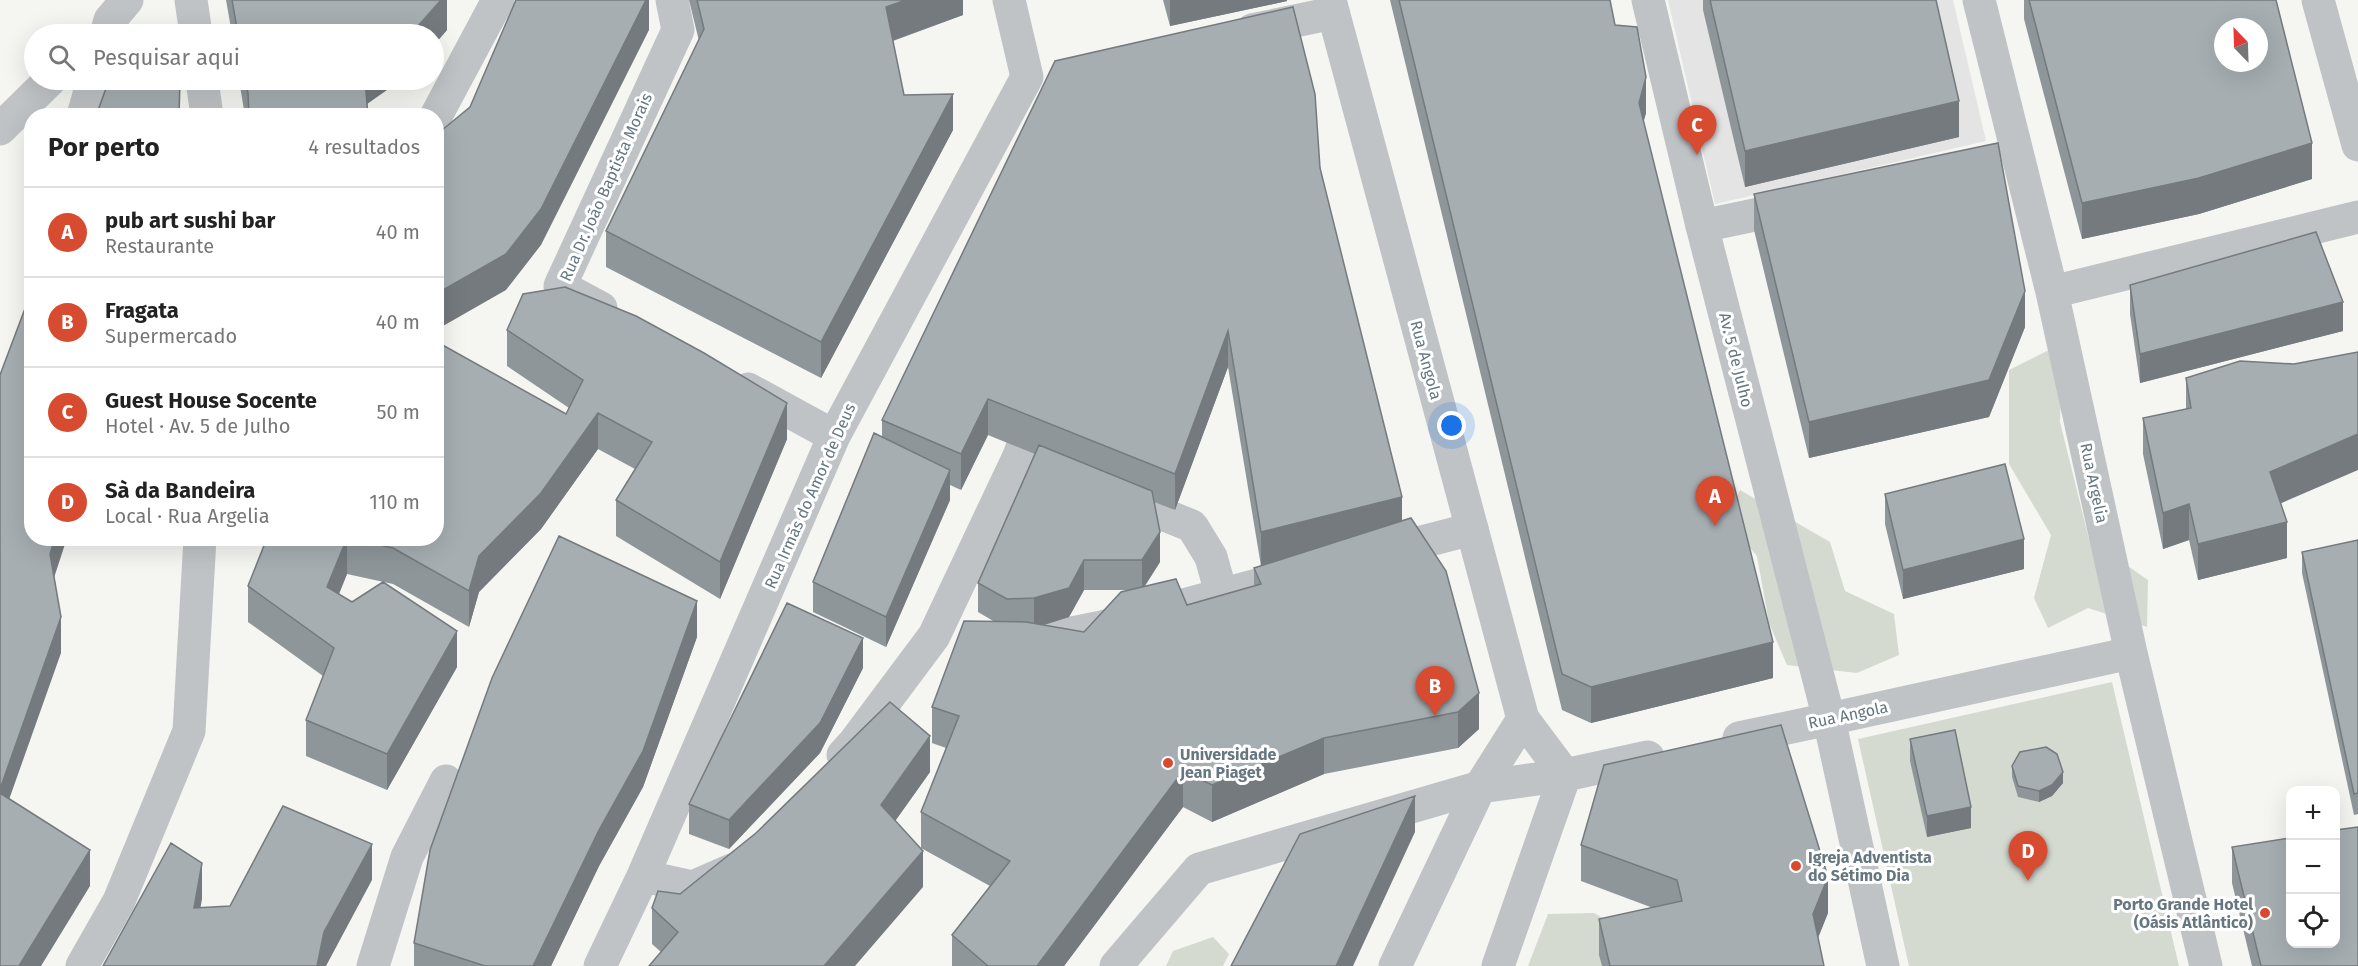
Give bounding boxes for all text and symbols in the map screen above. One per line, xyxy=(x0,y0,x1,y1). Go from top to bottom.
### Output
north arrow xyxy=(2214,18,2268,72)
search box xyxy=(24,24,444,90)
icon: search xyxy=(45,41,78,74)
text: Pesquisar aqui xyxy=(93,44,240,71)
street label: Rua Dr. João Baptista Morais xyxy=(556,90,656,284)
pin: C xyxy=(1678,106,1716,155)
text: Por perto xyxy=(48,132,160,163)
text: 4 resultados xyxy=(308,135,420,159)
text: pub art sushi bar xyxy=(105,207,275,234)
text: A xyxy=(62,220,73,244)
text: 40 m xyxy=(376,220,420,244)
text: Restaurante xyxy=(105,234,214,258)
text: Fragata xyxy=(105,297,179,324)
text: B xyxy=(61,310,74,334)
text: 40 m xyxy=(376,310,420,334)
street label: Av. 5 de Julho xyxy=(1715,311,1757,409)
street label: Rua Angola xyxy=(1406,318,1446,402)
text: Supermercado xyxy=(105,324,237,348)
text: Guest House Socente xyxy=(105,387,317,414)
text: C xyxy=(62,400,73,424)
text: 50 m xyxy=(376,400,420,424)
street label: Rua Irmãs do Amor de Deus xyxy=(760,400,860,592)
your location xyxy=(1437,411,1466,440)
text: Hotel · Av. 5 de Julho xyxy=(105,414,290,438)
street label: Rua Argelia xyxy=(2076,441,2112,525)
pin: A xyxy=(1696,476,1734,526)
text: Sà da Bandeira xyxy=(105,477,255,504)
text: D xyxy=(61,490,74,514)
text: 110 m xyxy=(369,490,420,514)
text: Local · Rua Argelia xyxy=(105,504,270,528)
pin: B xyxy=(1416,666,1454,716)
street label: Rua Angola xyxy=(1806,697,1890,733)
place label: Universidade Jean Piaget xyxy=(1179,745,1277,782)
marker: Universidade Jean Piaget xyxy=(1161,756,1175,770)
map controls xyxy=(2286,786,2340,948)
button: + xyxy=(2286,786,2340,840)
pin: D xyxy=(2008,832,2048,881)
button: − xyxy=(2286,840,2340,894)
place label: Igreja Adventista do Sétimo Dia xyxy=(1808,848,1932,885)
marker: Igreja Adventista do Sétimo Dia xyxy=(1789,859,1803,873)
button: locate xyxy=(2286,894,2340,948)
place label: Porto Grande Hotel (Oásis Atlântico) xyxy=(2113,895,2253,932)
marker: Porto Grande Hotel (Oásis Atlântico) xyxy=(2258,906,2272,920)

